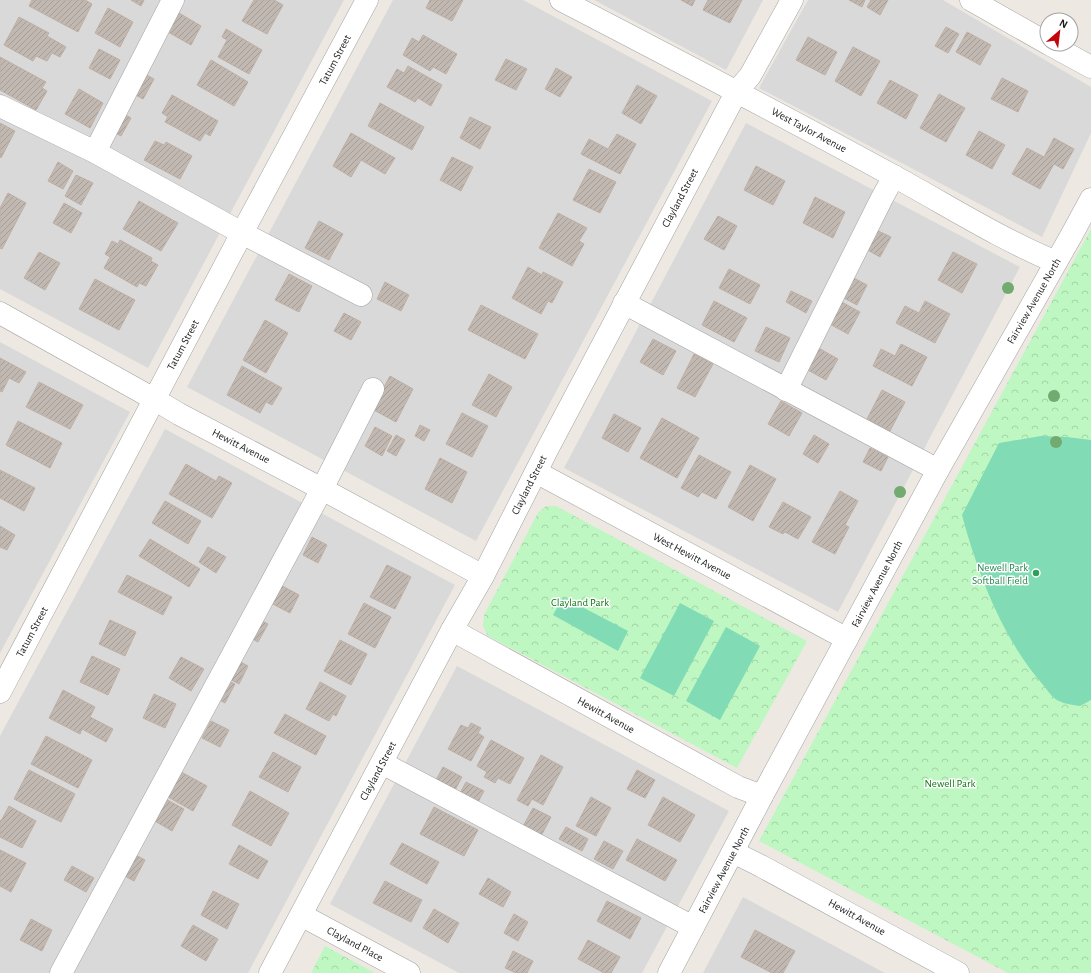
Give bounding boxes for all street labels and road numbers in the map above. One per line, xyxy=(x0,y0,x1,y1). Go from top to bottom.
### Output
street label: Tatum Street xyxy=(317,33,353,87)
street label: West Taylor Avenue xyxy=(770,106,848,154)
street label: Clayland Street xyxy=(660,166,700,229)
street label: Fairview Avenue North xyxy=(1005,256,1063,346)
street label: Tatum Street xyxy=(165,318,201,372)
street label: Hewitt Avenue xyxy=(210,427,272,465)
street label: Clayland Street xyxy=(509,453,549,516)
street label: West Hewitt Avenue xyxy=(651,531,733,581)
street label: Fairview Avenue North xyxy=(849,539,905,629)
street label: Tatum Street xyxy=(14,605,50,659)
street label: Hewitt Avenue xyxy=(576,695,636,735)
street label: Clayland Street xyxy=(358,739,398,802)
street label: Fairview Avenue North xyxy=(696,825,752,915)
street label: Hewitt Avenue xyxy=(827,897,887,937)
street label: Clayland Place xyxy=(325,925,385,963)

